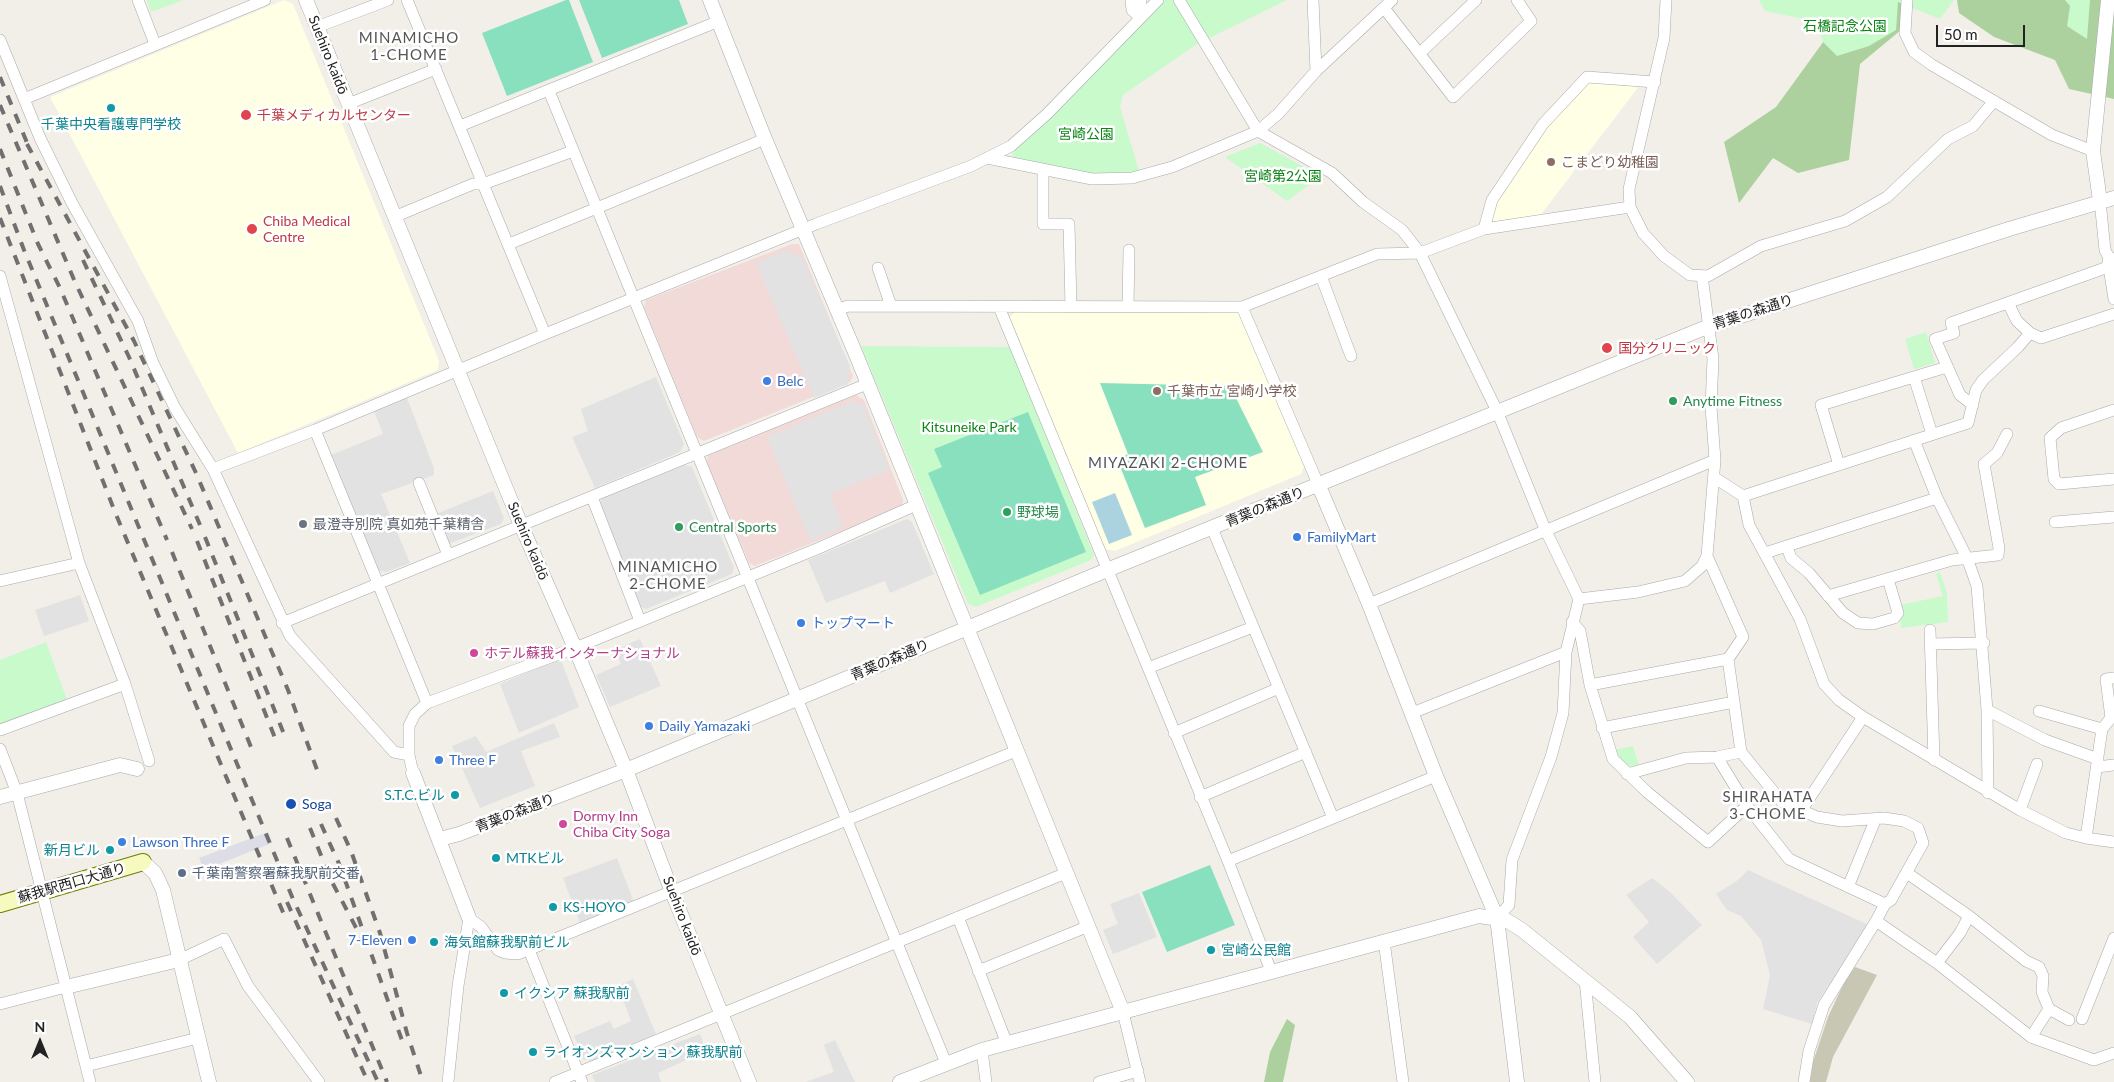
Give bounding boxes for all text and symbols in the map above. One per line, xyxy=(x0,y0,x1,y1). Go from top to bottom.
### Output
street label: Suehiro kaidō xyxy=(305,13,351,97)
scale bar xyxy=(1939,15,2028,47)
park label: 石橋記念公園 xyxy=(1803,18,1887,34)
text: 50 m xyxy=(1944,25,1978,43)
district label: MINAMICHO 1-CHOME xyxy=(358,29,460,64)
marker: 千葉中央看護専門学校 xyxy=(105,102,117,114)
place label: 千葉メディカルセンター xyxy=(257,107,411,123)
marker: 千葉メディカルセンター xyxy=(239,108,253,122)
place label: 千葉中央看護専門学校 xyxy=(41,116,181,132)
park label: 宮崎公園 xyxy=(1058,126,1114,142)
place label: こまどり幼稚園 xyxy=(1561,154,1659,170)
marker: こまどり幼稚園 xyxy=(1545,156,1557,168)
park label: 宮崎第2公園 xyxy=(1244,168,1322,184)
place label: Chiba Medical Centre xyxy=(263,213,350,246)
marker: Chiba Medical Centre xyxy=(245,222,259,236)
street label: 青葉の森通り xyxy=(1710,291,1796,333)
place label: 国分クリニック xyxy=(1618,340,1716,356)
marker: 国分クリニック xyxy=(1600,341,1614,355)
place label: Belc xyxy=(777,373,803,389)
marker: Belc xyxy=(761,375,773,387)
place label: 千葉市立 宮崎小学校 xyxy=(1167,383,1297,399)
marker: 千葉市立 宮崎小学校 xyxy=(1151,385,1163,397)
place label: Anytime Fitness xyxy=(1683,393,1782,409)
marker: Anytime Fitness xyxy=(1667,395,1679,407)
park label: Kitsuneike Park xyxy=(921,419,1017,435)
district label: MIYAZAKI 2-CHOME xyxy=(1086,454,1250,472)
street label: 青葉の森通り xyxy=(1223,483,1307,531)
street label: Suehiro kaidō xyxy=(504,499,552,583)
place label: 野球場 xyxy=(1017,504,1059,520)
marker: 野球場 xyxy=(1001,506,1013,518)
place label: 最澄寺別院 真如苑千葉精舎 xyxy=(313,516,485,532)
marker: 最澄寺別院 真如苑千葉精舎 xyxy=(297,518,309,530)
place label: Central Sports xyxy=(689,519,777,535)
marker: Central Sports xyxy=(673,521,685,533)
place label: FamilyMart xyxy=(1307,529,1376,545)
marker: FamilyMart xyxy=(1291,531,1303,543)
district label: MINAMICHO 2-CHOME xyxy=(617,558,719,593)
place label: トップマート xyxy=(811,615,895,631)
marker: トップマート xyxy=(795,617,807,629)
street label: 青葉の森通り xyxy=(848,636,932,684)
place label: ホテル蘇我インターナショナル xyxy=(484,645,680,661)
marker: ホテル蘇我インターナショナル xyxy=(468,647,480,659)
place label: Daily Yamazaki xyxy=(659,718,750,734)
marker: Daily Yamazaki xyxy=(643,720,655,732)
place label: Three F xyxy=(449,752,496,768)
marker: Three F xyxy=(433,754,445,766)
place label: S.T.C.ビル xyxy=(384,787,445,803)
district label: SHIRAHATA 3-CHOME xyxy=(1721,788,1815,823)
marker: S.T.C.ビル xyxy=(449,789,461,801)
street label: 青葉の森通り xyxy=(473,790,557,836)
place label: Soga xyxy=(302,796,332,812)
marker: Soga xyxy=(284,797,298,811)
place label: Dormy Inn Chiba City Soga xyxy=(573,808,670,840)
marker: Dormy Inn Chiba City Soga xyxy=(557,818,569,830)
place label: Lawson Three F xyxy=(132,834,229,850)
marker: Lawson Three F xyxy=(116,836,128,848)
place label: 新月ビル xyxy=(44,842,100,858)
marker: 新月ビル xyxy=(104,844,116,856)
place label: MTKビル xyxy=(506,850,565,866)
marker: MTKビル xyxy=(490,852,502,864)
street label: 蘇我駅西口大通り xyxy=(16,859,128,907)
place label: 千葉南警察署蘇我駅前交番 xyxy=(192,865,360,881)
marker: 千葉南警察署蘇我駅前交番 xyxy=(176,867,188,879)
street label: Suehiro kaidō xyxy=(659,874,705,958)
place label: KS-HOYO xyxy=(563,899,626,915)
marker: KS-HOYO xyxy=(547,901,559,913)
place label: 7-Eleven xyxy=(348,932,402,948)
marker: 7-Eleven xyxy=(406,934,418,946)
place label: 海気館蘇我駅前ビル xyxy=(444,934,570,950)
marker: 海気館蘇我駅前ビル xyxy=(428,936,440,948)
place label: 宮崎公民館 xyxy=(1221,942,1291,958)
marker: 宮崎公民館 xyxy=(1205,944,1217,956)
place label: イクシア 蘇我駅前 xyxy=(514,985,630,1001)
marker: イクシア 蘇我駅前 xyxy=(498,987,510,999)
north arrow xyxy=(15,1017,65,1067)
text: N xyxy=(35,1018,45,1035)
place label: ライオンズマンション 蘇我駅前 xyxy=(543,1044,743,1060)
marker: ライオンズマンション 蘇我駅前 xyxy=(527,1046,539,1058)

